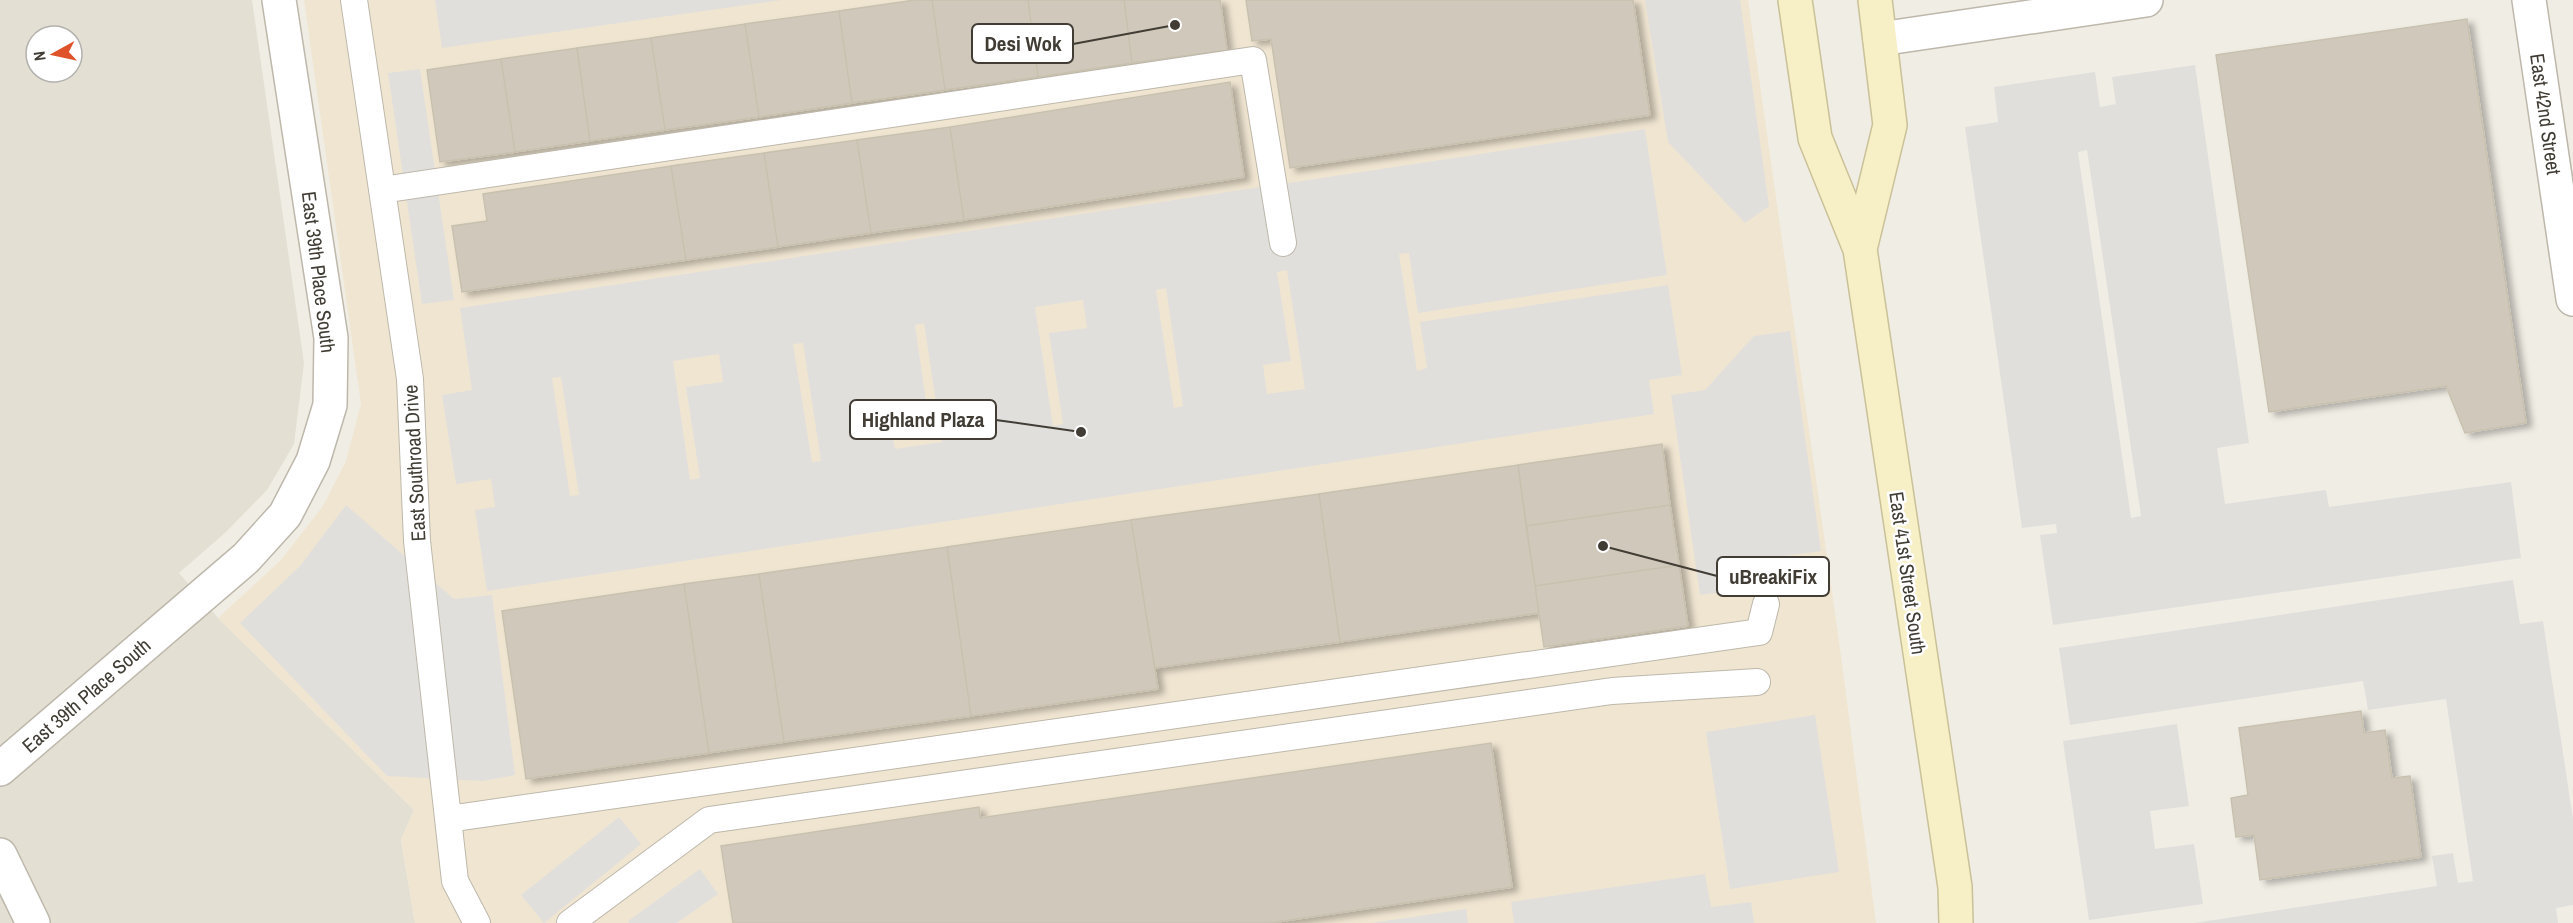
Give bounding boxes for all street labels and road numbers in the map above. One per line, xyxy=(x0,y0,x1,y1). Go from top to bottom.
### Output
street label: East 42nd Street xyxy=(2524,52,2568,177)
street label: East 39th Place South xyxy=(296,190,342,354)
street label: East Southroad Drive xyxy=(396,384,432,542)
street label: East 41st Street South xyxy=(1883,490,1933,656)
street label: East 39th Place South xyxy=(16,632,156,758)

